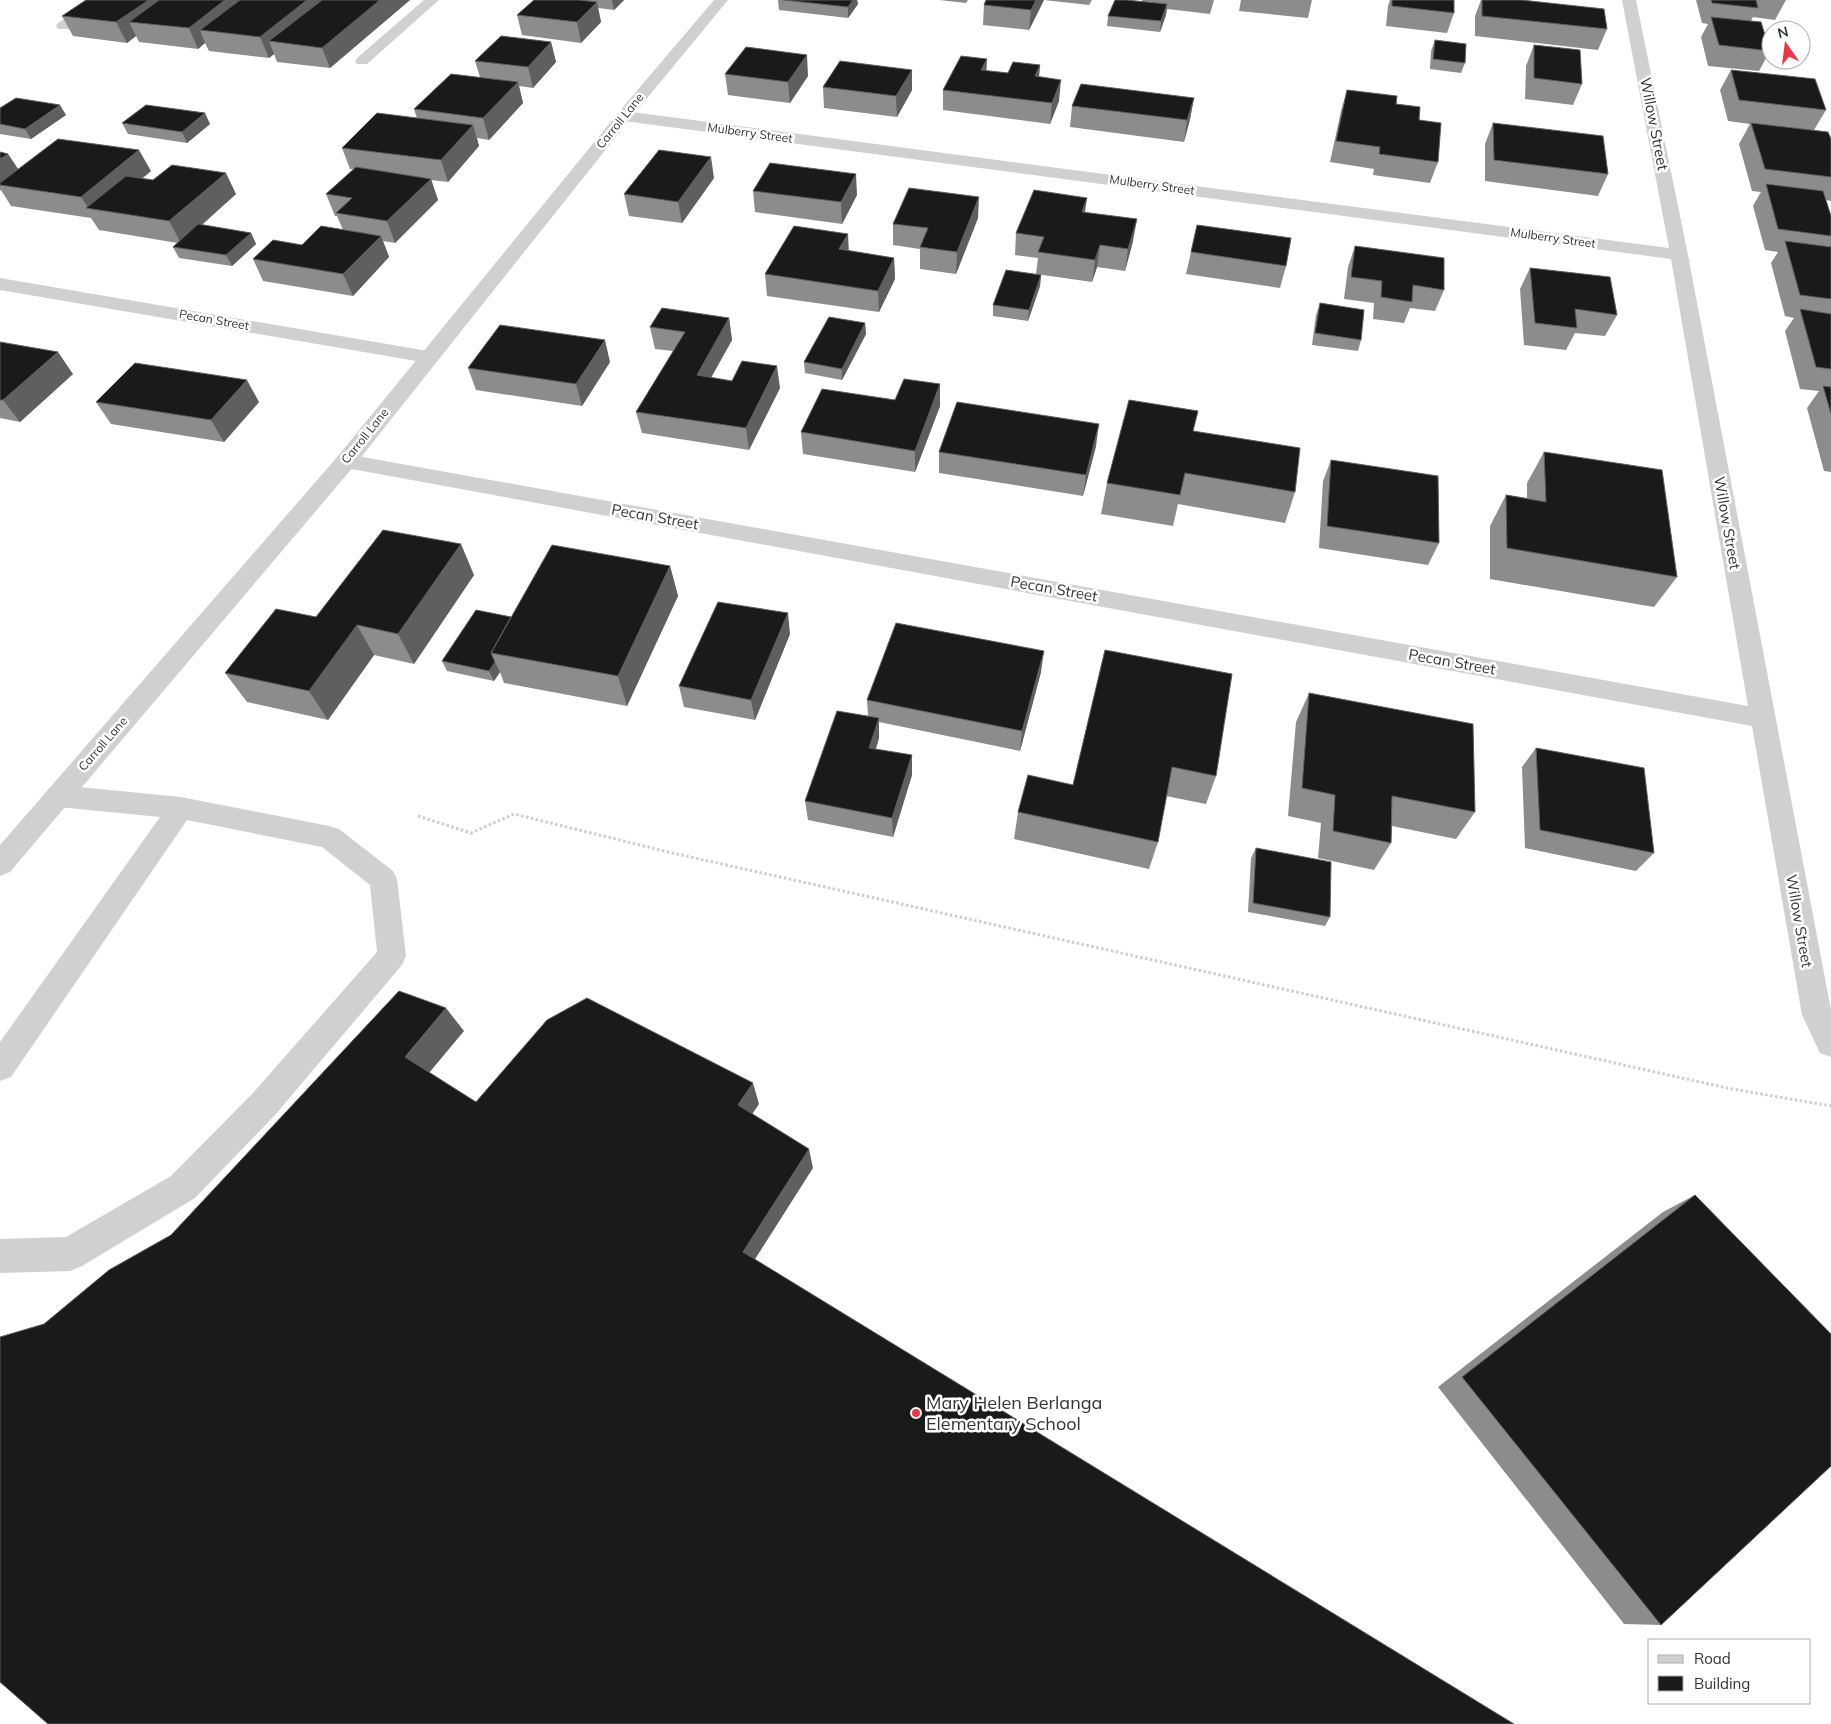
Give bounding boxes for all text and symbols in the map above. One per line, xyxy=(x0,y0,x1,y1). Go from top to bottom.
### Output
north arrow xyxy=(1761,20,1811,70)
text: N xyxy=(1776,22,1790,42)
street label: Willow Street xyxy=(1636,76,1673,172)
street label: Carroll Lane xyxy=(593,90,646,151)
street label: Mulberry Street xyxy=(707,119,793,146)
street label: Mulberry Street xyxy=(1109,171,1195,198)
street label: Mulberry Street xyxy=(1510,224,1596,251)
street label: Pecan Street xyxy=(178,306,250,333)
street label: Carroll Lane xyxy=(338,405,391,466)
street label: Willow Street xyxy=(1710,475,1745,571)
street label: Pecan Street xyxy=(610,499,700,534)
street label: Pecan Street xyxy=(1009,571,1099,606)
street label: Pecan Street xyxy=(1407,644,1497,679)
street label: Carroll Lane xyxy=(75,714,130,774)
street label: Willow Street xyxy=(1782,873,1817,969)
place label: Mary Helen Berlanga Elementary School xyxy=(926,1391,1102,1435)
marker: Mary Helen Berlanga Elementary School xyxy=(910,1407,922,1419)
legend xyxy=(1648,1639,1811,1704)
text: Road xyxy=(1694,1649,1731,1668)
text: Building xyxy=(1694,1674,1750,1693)

